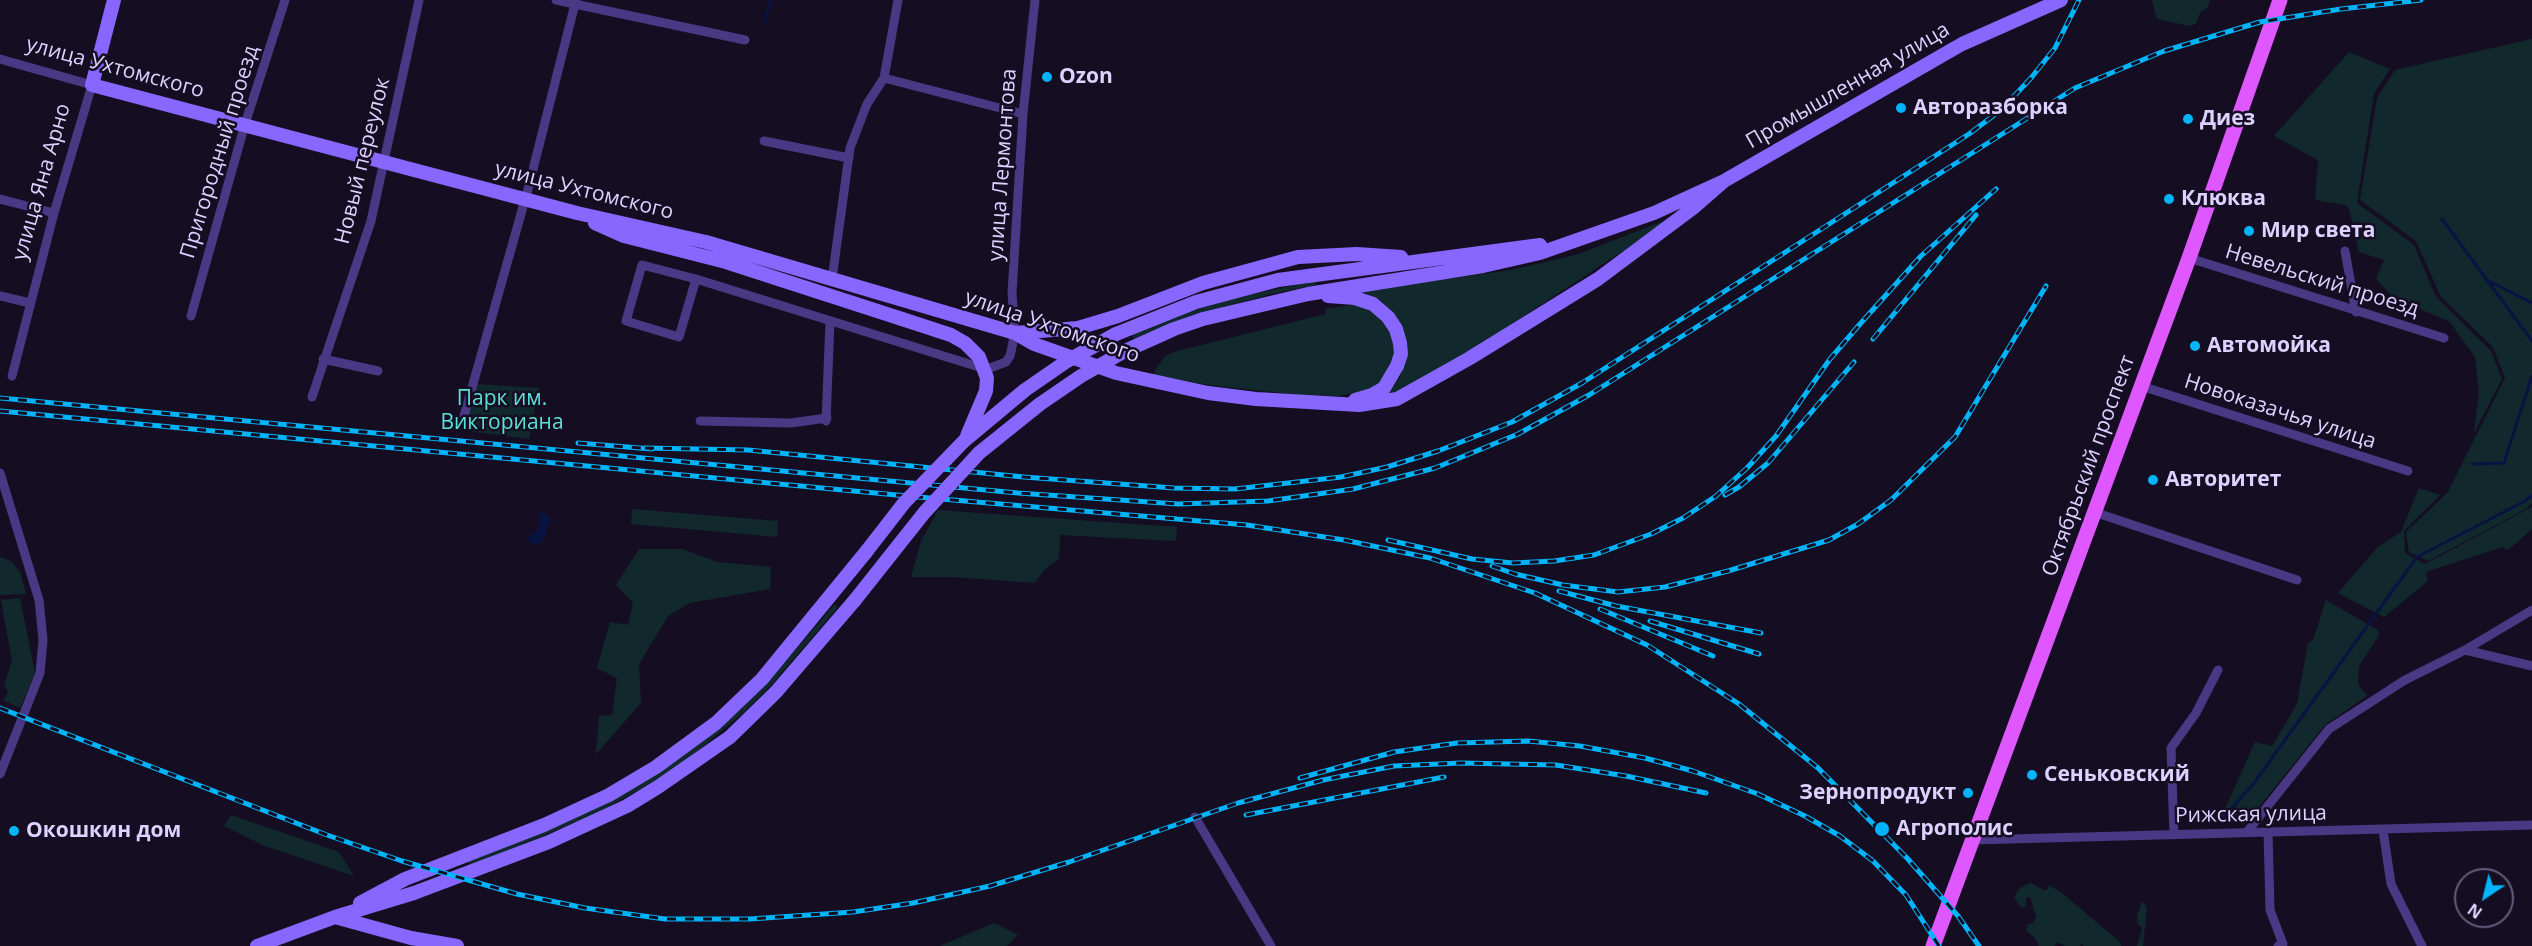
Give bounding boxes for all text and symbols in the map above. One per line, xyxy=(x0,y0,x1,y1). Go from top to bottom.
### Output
street label: Промышленная улица xyxy=(1742,17,1954,155)
street label: улица Ухтомского xyxy=(23,32,207,104)
street label: Пригородный проезд xyxy=(176,42,264,262)
place label: Ozon xyxy=(1059,64,1113,90)
street label: улица Лермонтова xyxy=(984,68,1022,262)
marker: Ozon xyxy=(1040,70,1054,84)
street label: Новый переулок xyxy=(330,75,396,247)
place label: Авторазборка xyxy=(1913,95,2068,121)
street label: улица Яна Арно xyxy=(8,101,76,263)
marker: Авторазборка xyxy=(1894,101,1908,115)
place label: Диез xyxy=(2200,106,2255,132)
marker: Диез xyxy=(2181,112,2195,126)
street label: улица Ухтомского xyxy=(492,157,676,225)
place label: Клюква xyxy=(2181,186,2266,212)
marker: Клюква xyxy=(2162,192,2176,206)
place label: Мир света xyxy=(2261,218,2375,244)
marker: Мир света xyxy=(2242,224,2256,238)
street label: Невельский проезд xyxy=(2222,240,2422,322)
street label: улица Ухтомского xyxy=(961,285,1143,369)
place label: Автомойка xyxy=(2207,333,2331,359)
marker: Автомойка xyxy=(2188,339,2202,353)
street label: Октябрьский проспект xyxy=(2037,352,2141,580)
street label: Новоказачья улица xyxy=(2181,369,2379,455)
park label: Парк им. Викториана xyxy=(440,386,564,436)
place label: Авторитет xyxy=(2165,467,2281,493)
marker: Авторитет xyxy=(2146,473,2160,487)
place label: Сеньковский xyxy=(2044,762,2190,788)
marker: Сеньковский xyxy=(2025,768,2039,782)
place label: Зернопродукт xyxy=(1799,780,1956,806)
marker: Зернопродукт xyxy=(1961,786,1975,800)
street label: Рижская улица xyxy=(2175,801,2327,829)
place label: Агрополис xyxy=(1896,816,2013,842)
place label: Окошкин дом xyxy=(26,818,181,844)
marker: Агрополис xyxy=(1873,820,1891,838)
marker: Окошкин дом xyxy=(7,824,21,838)
north arrow xyxy=(2454,868,2514,928)
text: N xyxy=(2463,898,2486,924)

